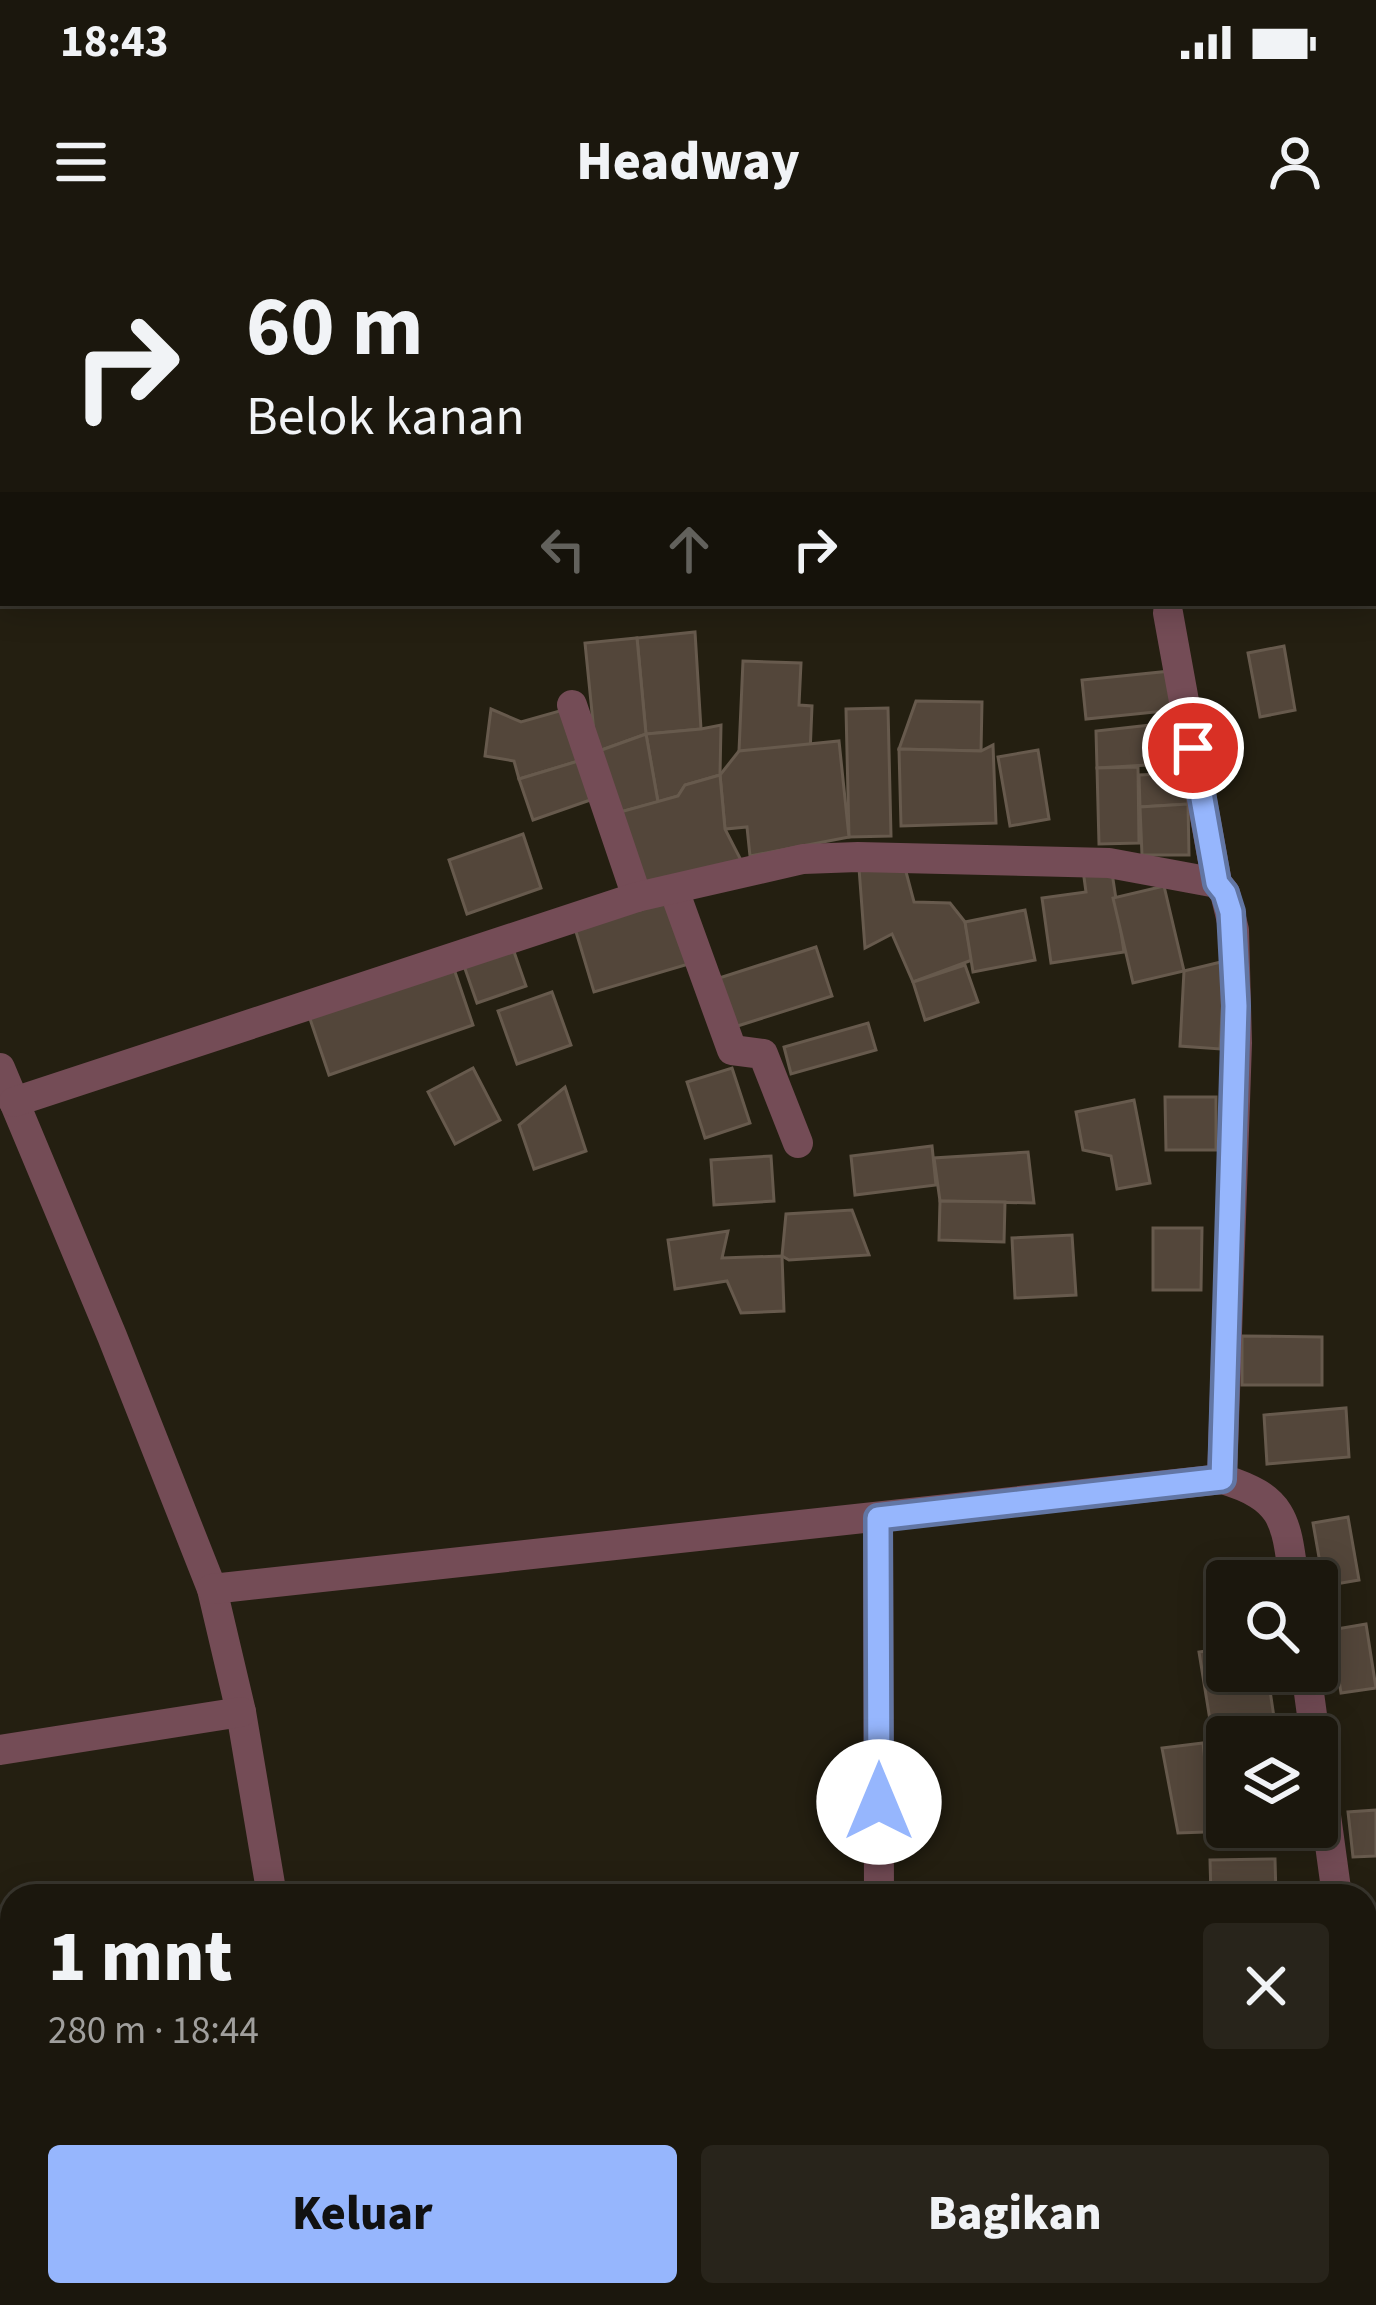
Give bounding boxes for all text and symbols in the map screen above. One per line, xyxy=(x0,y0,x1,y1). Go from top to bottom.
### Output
text: 18:43 xyxy=(60,10,169,74)
text: Headway xyxy=(576,124,800,201)
icon: menu xyxy=(48,129,114,195)
icon: person xyxy=(1262,129,1328,195)
text: 60 m xyxy=(246,268,424,388)
icon: right xyxy=(48,288,204,444)
text: Belok kanan xyxy=(246,379,525,456)
icon: left xyxy=(530,516,596,582)
icon: ahead xyxy=(656,516,722,582)
icon: right xyxy=(782,516,848,582)
pin xyxy=(1142,697,1244,799)
icon: arrive xyxy=(1160,715,1226,781)
map controls xyxy=(1206,1560,1338,1848)
button: search xyxy=(1206,1560,1338,1692)
button: layers xyxy=(1206,1716,1338,1848)
position arrow xyxy=(816,1739,942,1865)
text: 1 mnt xyxy=(48,1906,233,2009)
button: close xyxy=(1203,1923,1329,2049)
text: 280 m · 18:44 xyxy=(48,2003,259,2059)
button: Keluar xyxy=(48,2145,677,2283)
button: Bagikan xyxy=(701,2145,1329,2283)

